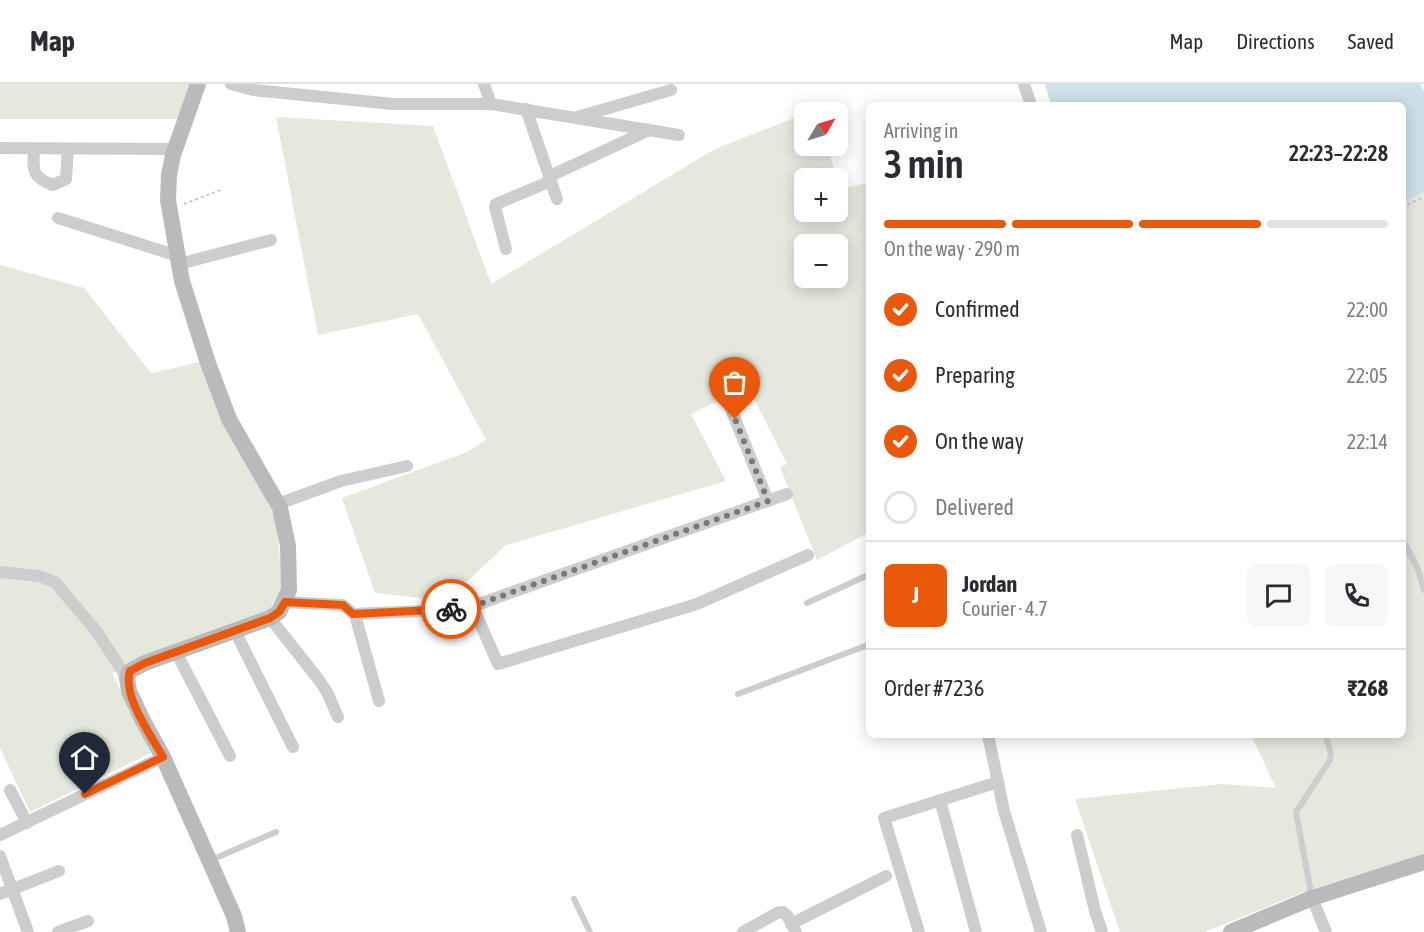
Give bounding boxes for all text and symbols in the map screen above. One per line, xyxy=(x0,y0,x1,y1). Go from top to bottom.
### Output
text: Map xyxy=(30,25,75,57)
text: Map xyxy=(1169,29,1203,53)
text: Directions xyxy=(1236,29,1315,53)
text: Saved xyxy=(1348,29,1394,53)
north arrow xyxy=(794,102,848,156)
map controls xyxy=(794,102,848,288)
text: Arriving in xyxy=(884,119,958,142)
text: 22:23–22:28 xyxy=(1289,140,1388,166)
text: 3 min xyxy=(884,142,964,186)
button: + xyxy=(794,168,848,222)
button: − xyxy=(794,234,848,288)
text: On the way · 290 m xyxy=(884,237,1020,260)
icon: check xyxy=(884,293,917,326)
text: Confirmed xyxy=(935,296,1020,322)
text: 22:00 xyxy=(1346,298,1388,321)
pin xyxy=(709,357,760,419)
icon: check xyxy=(884,359,917,392)
text: Preparing xyxy=(935,362,1015,388)
text: 22:05 xyxy=(1346,364,1388,387)
icon: bag xyxy=(718,366,751,399)
icon: check xyxy=(884,425,917,458)
text: On the way xyxy=(935,428,1024,454)
text: 22:14 xyxy=(1347,430,1388,453)
text: Delivered xyxy=(935,494,1014,520)
button: chat xyxy=(1247,564,1310,627)
button: phone xyxy=(1325,564,1388,627)
text: Jordan xyxy=(962,571,1017,597)
courier xyxy=(421,579,481,639)
text: J xyxy=(912,582,919,608)
icon: bike xyxy=(435,593,468,626)
text: Courier · 4.7 xyxy=(962,597,1048,620)
text: Order #7236 xyxy=(884,675,984,701)
text: ₹268 xyxy=(1348,675,1388,701)
pin xyxy=(59,732,110,794)
icon: home xyxy=(68,741,101,774)

